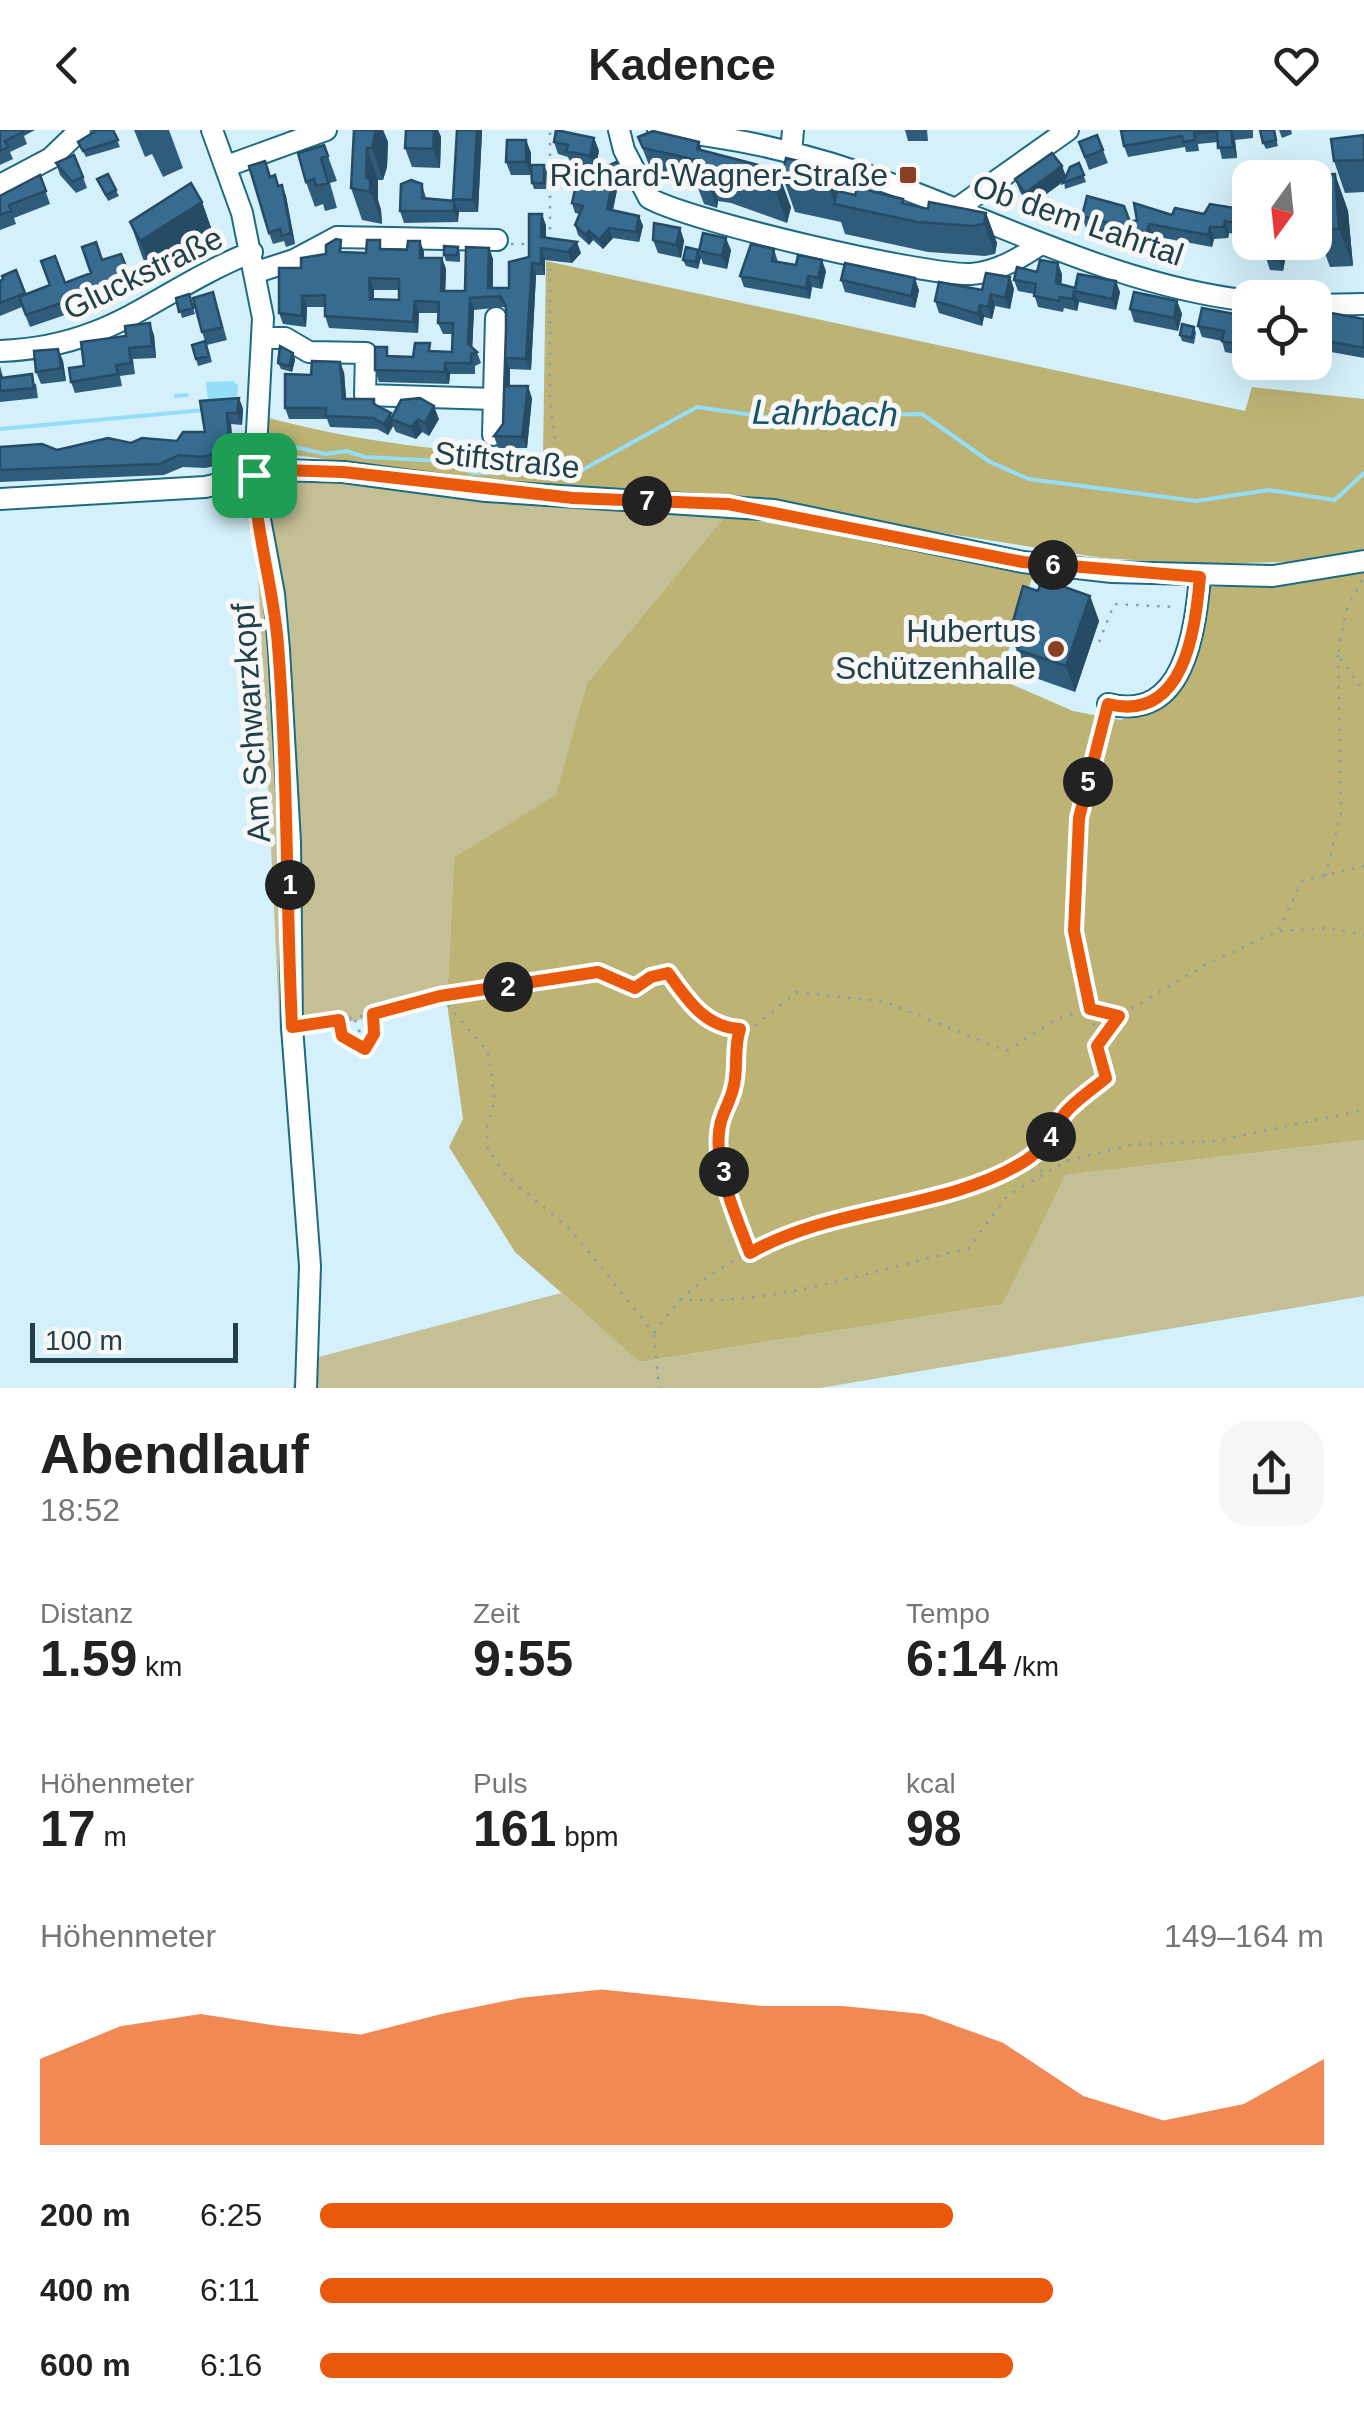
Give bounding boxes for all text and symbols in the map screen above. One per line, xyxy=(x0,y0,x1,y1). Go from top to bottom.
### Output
icon: back xyxy=(40,38,95,93)
icon: heart xyxy=(1269,38,1324,93)
text: Kadence xyxy=(588,39,776,90)
place label: Richard-Wagner-Straße xyxy=(550,157,888,193)
north arrow xyxy=(1232,160,1332,260)
map controls xyxy=(1232,160,1332,380)
marker: Richard-Wagner-Straße xyxy=(897,164,919,186)
street label: Ob dem Lahrtal xyxy=(968,167,1188,273)
street label: Gluckstraße xyxy=(58,219,228,327)
button: locate xyxy=(1232,280,1332,380)
water label: Lahrbach xyxy=(752,392,898,433)
pin xyxy=(212,433,297,518)
street label: Stiftstraße xyxy=(433,434,581,486)
icon: arrive xyxy=(227,448,282,503)
pin: 7 xyxy=(622,476,672,526)
text: 7 xyxy=(639,485,655,516)
pin: 6 xyxy=(1028,540,1078,590)
text: 6 xyxy=(1045,549,1061,580)
street label: Am Schwarzkopf xyxy=(225,602,277,844)
place label: Hubertus Schützenhalle xyxy=(835,613,1036,686)
marker: Hubertus Schützenhalle xyxy=(1045,638,1067,660)
pin: 5 xyxy=(1063,757,1113,807)
text: 5 xyxy=(1080,766,1096,797)
pin: 1 xyxy=(265,860,315,910)
text: 1 xyxy=(282,869,298,900)
pin: 2 xyxy=(483,962,533,1012)
text: 2 xyxy=(500,971,516,1002)
pin: 4 xyxy=(1026,1112,1076,1162)
text: 4 xyxy=(1043,1121,1059,1152)
pin: 3 xyxy=(699,1147,749,1197)
text: 3 xyxy=(716,1156,732,1187)
scale bar xyxy=(30,1318,238,1362)
text: 100 m xyxy=(45,1325,123,1356)
button: share xyxy=(1219,1421,1324,1526)
text: Abendlauf xyxy=(40,1423,309,1485)
text: 18:52 xyxy=(40,1492,120,1528)
text: Distanz xyxy=(40,1598,133,1629)
text: Zeit xyxy=(473,1598,520,1629)
text: Tempo xyxy=(906,1598,990,1629)
text: 1.59 xyxy=(40,1631,137,1687)
text: 9:55 xyxy=(473,1631,573,1687)
text: 6:14 xyxy=(906,1631,1006,1687)
text: km xyxy=(137,1651,182,1682)
text: /km xyxy=(1006,1651,1059,1682)
text: Höhenmeter xyxy=(40,1768,194,1799)
text: Puls xyxy=(473,1768,527,1799)
text: kcal xyxy=(906,1768,956,1799)
text: 17 xyxy=(40,1801,96,1857)
text: 161 xyxy=(473,1801,556,1857)
text: 98 xyxy=(906,1801,962,1857)
text: m xyxy=(96,1821,127,1852)
text: bpm xyxy=(556,1821,619,1852)
text: Höhenmeter xyxy=(40,1918,216,1954)
text: 149–164 m xyxy=(1164,1918,1324,1954)
text: 200 m xyxy=(40,2197,131,2233)
text: 6:25 xyxy=(200,2197,262,2233)
text: 400 m xyxy=(40,2272,131,2308)
text: 6:11 xyxy=(200,2272,260,2308)
text: 600 m xyxy=(40,2347,131,2383)
text: 6:16 xyxy=(200,2347,262,2383)

